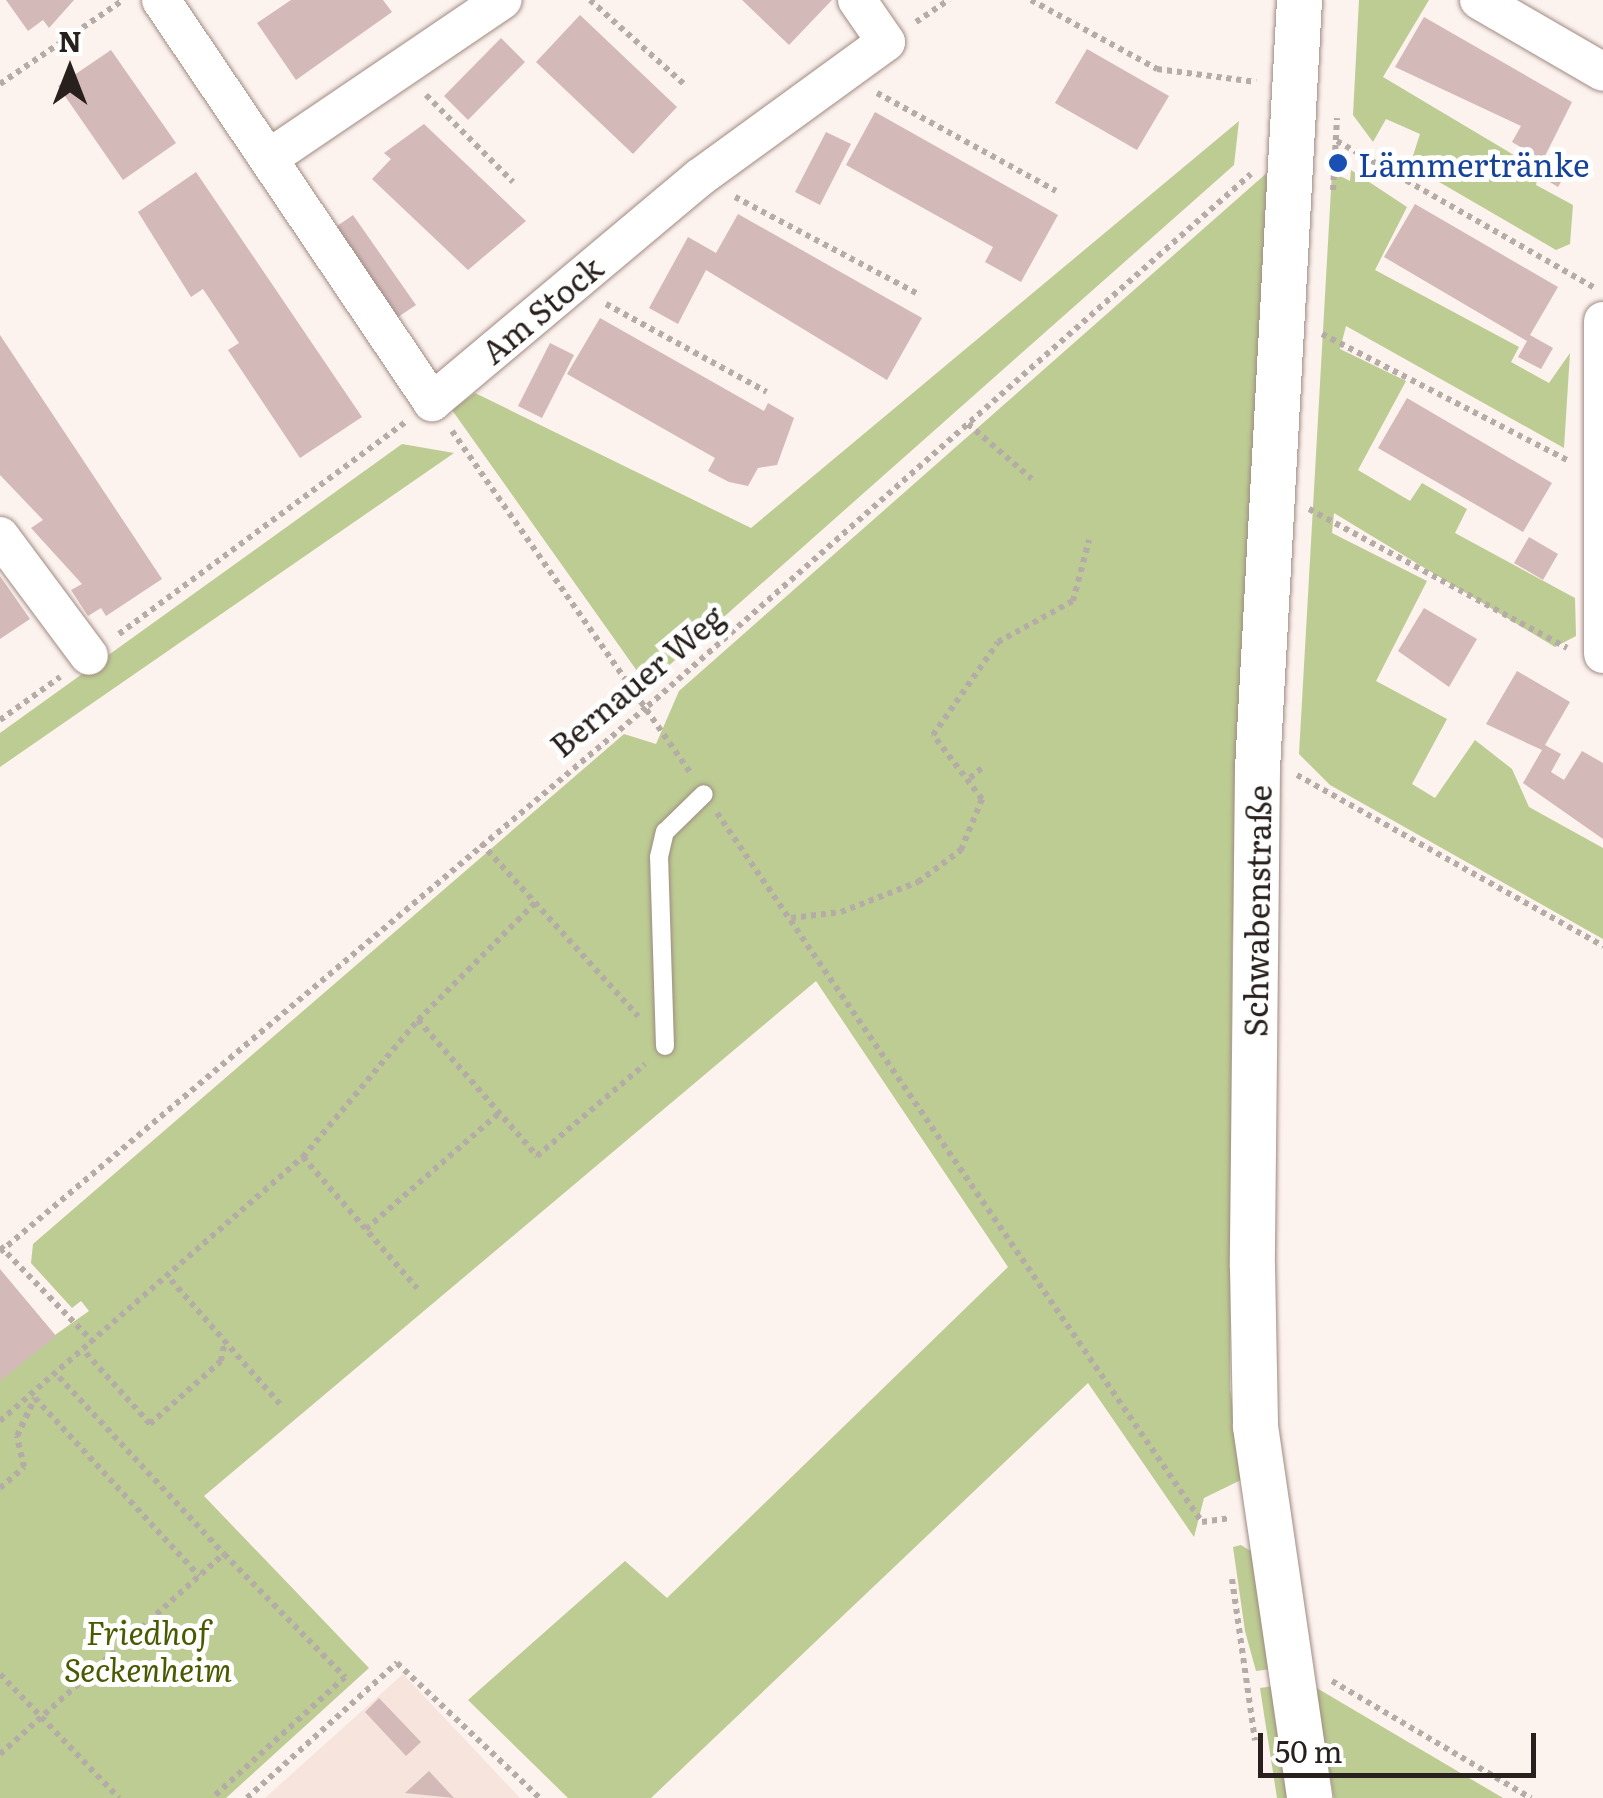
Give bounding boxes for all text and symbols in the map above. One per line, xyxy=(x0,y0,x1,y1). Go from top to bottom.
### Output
text: N xyxy=(58,19,82,61)
north arrow xyxy=(20,20,120,120)
place label: Lämmertränke xyxy=(1358,144,1590,182)
marker: Lämmertränke xyxy=(1327,152,1349,174)
street label: Am Stock xyxy=(473,247,609,371)
street label: Bernauer Weg xyxy=(541,596,731,764)
street label: Schwabenstraße xyxy=(1235,785,1277,1037)
park label: Friedhof Seckenheim xyxy=(64,1613,232,1688)
scale bar xyxy=(1263,1713,1540,1775)
text: 50 m xyxy=(1275,1728,1343,1772)

